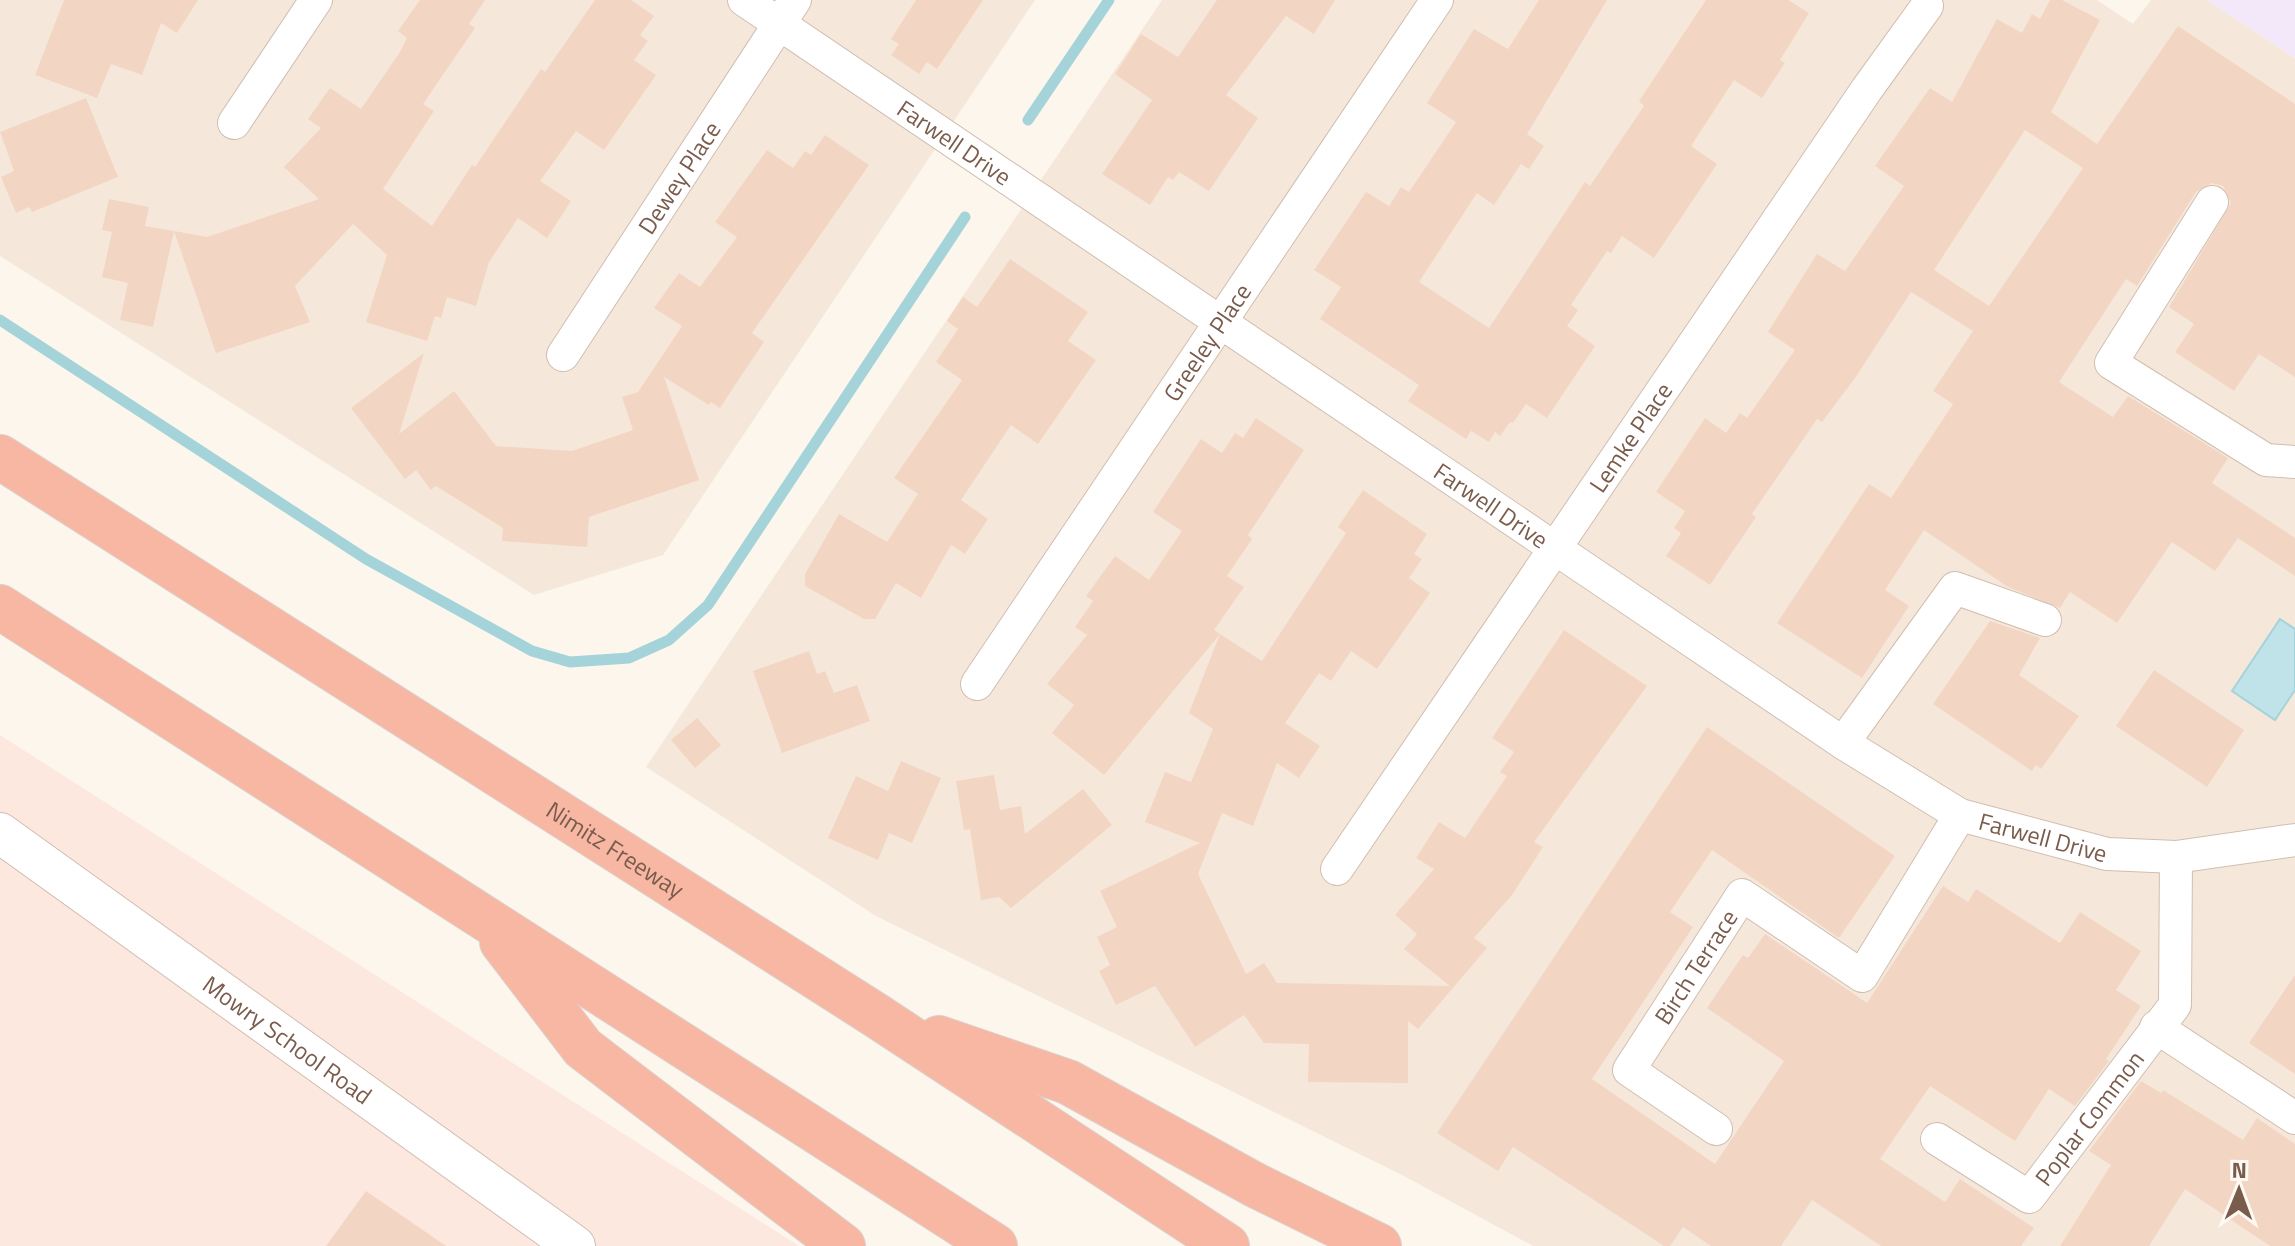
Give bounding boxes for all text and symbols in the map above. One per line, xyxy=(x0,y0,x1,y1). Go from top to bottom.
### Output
street label: Farwell Drive xyxy=(890,91,1019,194)
street label: Dewey Place xyxy=(629,114,729,241)
street label: Greeley Place xyxy=(1154,276,1260,408)
street label: Lemke Place xyxy=(1580,375,1681,500)
street label: Farwell Drive xyxy=(1427,453,1556,557)
street label: Nimitz Freeway xyxy=(540,792,692,907)
street label: Farwell Drive xyxy=(1975,803,2111,871)
street label: Birch Terrace xyxy=(1645,902,1746,1031)
street label: Mowry School Road xyxy=(196,966,380,1113)
street label: Poplar Common xyxy=(2026,1043,2152,1193)
north arrow xyxy=(2199,1150,2279,1230)
text: N xyxy=(2231,1153,2247,1187)

